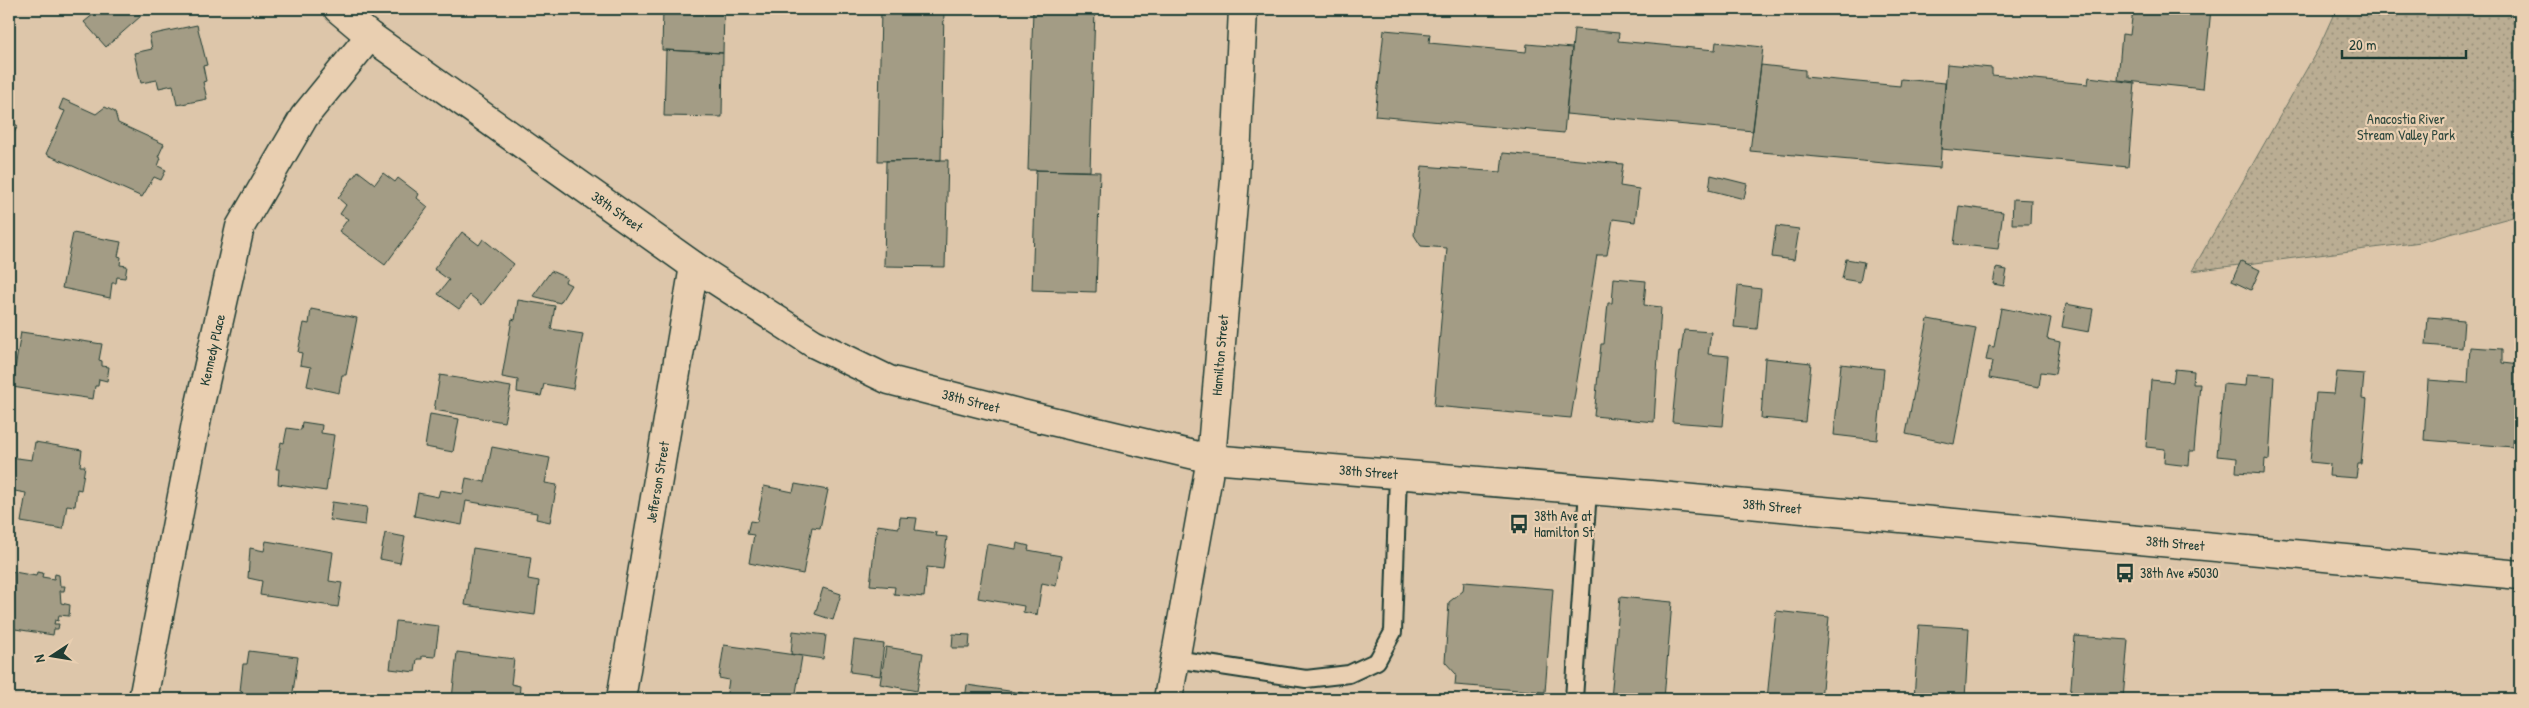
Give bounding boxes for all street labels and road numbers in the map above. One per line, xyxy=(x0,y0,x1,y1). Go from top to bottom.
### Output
street label: 38th Street xyxy=(588,186,647,236)
street label: Kennedy Place xyxy=(194,312,229,387)
street label: Hamilton Street xyxy=(1206,314,1232,396)
street label: 38th Street xyxy=(940,384,1002,417)
street label: Jefferson Street xyxy=(641,440,673,524)
street label: 38th Street xyxy=(1338,460,1399,483)
street label: 38th Street xyxy=(1742,494,1802,518)
street label: 38th Street xyxy=(2145,531,2206,555)

